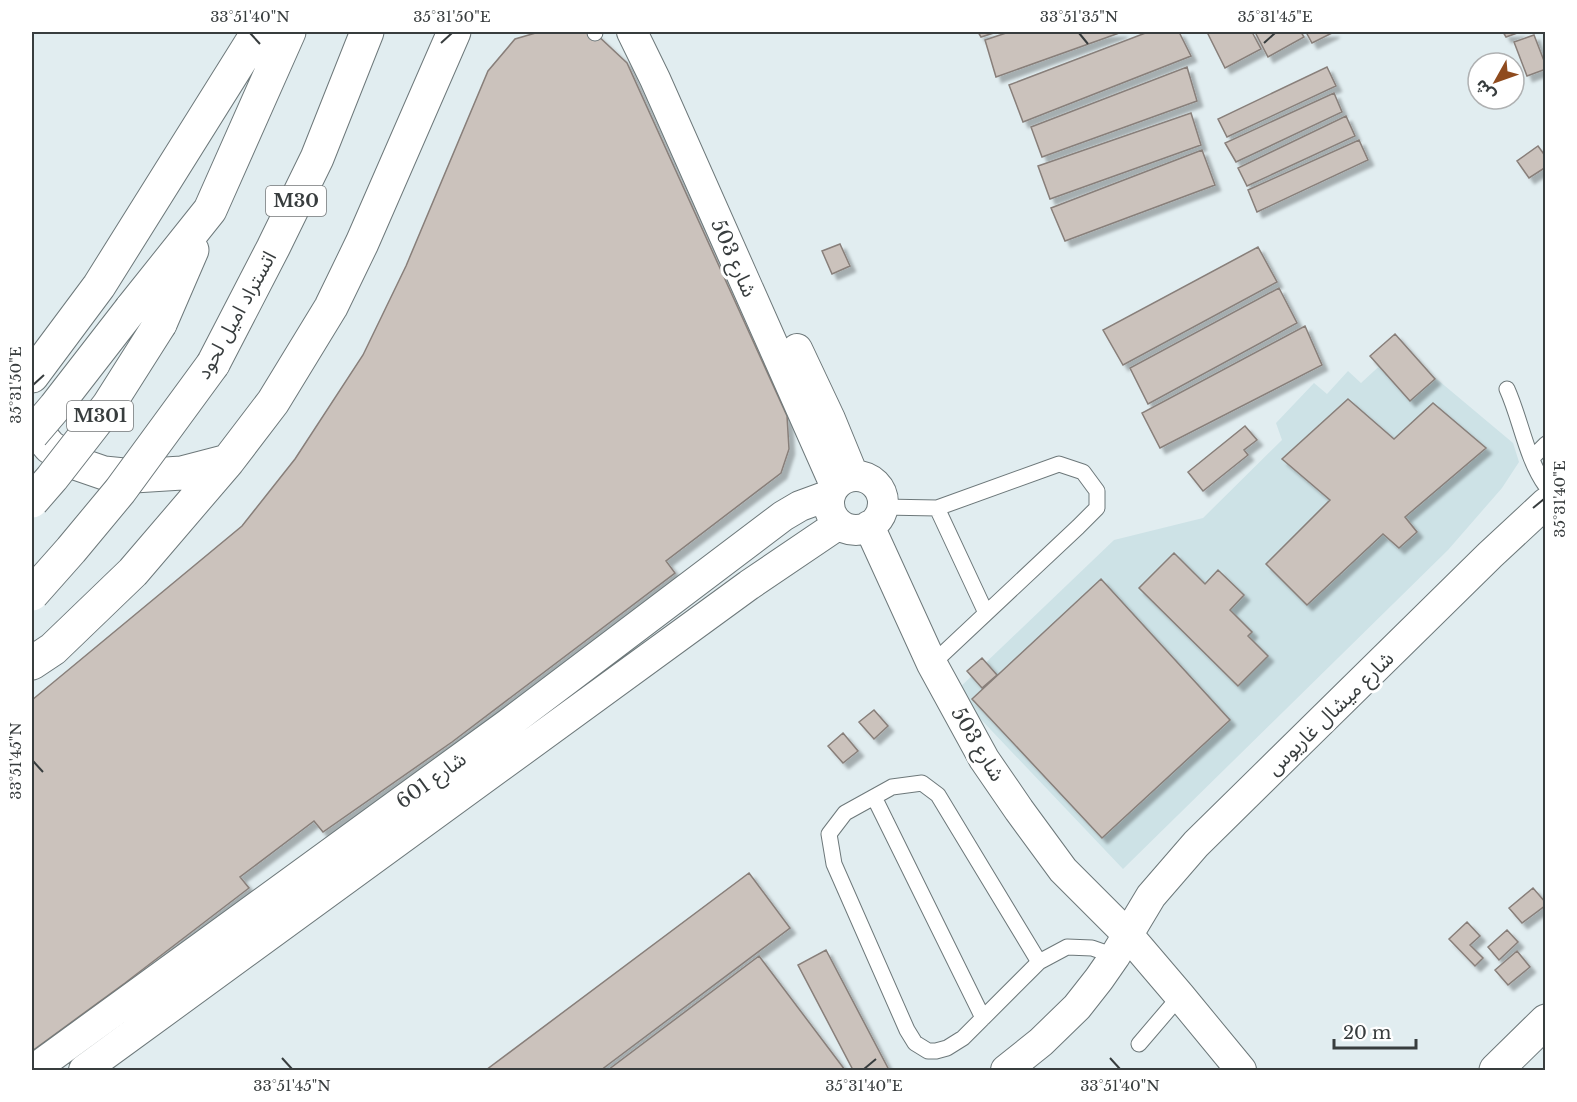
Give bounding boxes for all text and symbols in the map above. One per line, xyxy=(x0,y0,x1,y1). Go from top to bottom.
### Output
text: 33°51'40"N xyxy=(210,7,290,26)
text: 35°31'50"E xyxy=(413,7,491,26)
text: 33°51'35"N xyxy=(1040,7,1118,26)
text: 35°31'45"E xyxy=(1237,7,1313,26)
north arrow xyxy=(1466,51,1526,111)
text: ش xyxy=(1470,76,1499,105)
road number: M30 xyxy=(266,186,326,216)
street label: شارع 503 xyxy=(703,215,762,302)
street label: اتستراد اميل لحود xyxy=(191,247,281,383)
text: 35°31'50"E xyxy=(6,346,25,424)
road number: M301 xyxy=(67,401,133,431)
text: 35°31'40"E xyxy=(1550,460,1569,538)
street label: شارع ميشال غاريوس xyxy=(1261,646,1401,782)
street label: شارع 503 xyxy=(944,702,1010,787)
text: 33°51'45"N xyxy=(6,722,25,800)
street label: شارع 601 xyxy=(391,747,472,816)
scale bar xyxy=(1334,1012,1416,1050)
text: 20 m xyxy=(1343,1022,1391,1044)
text: 33°51'45"N xyxy=(253,1076,331,1095)
text: 35°31'40"E xyxy=(825,1076,903,1095)
text: 33°51'40"N xyxy=(1080,1076,1160,1095)

